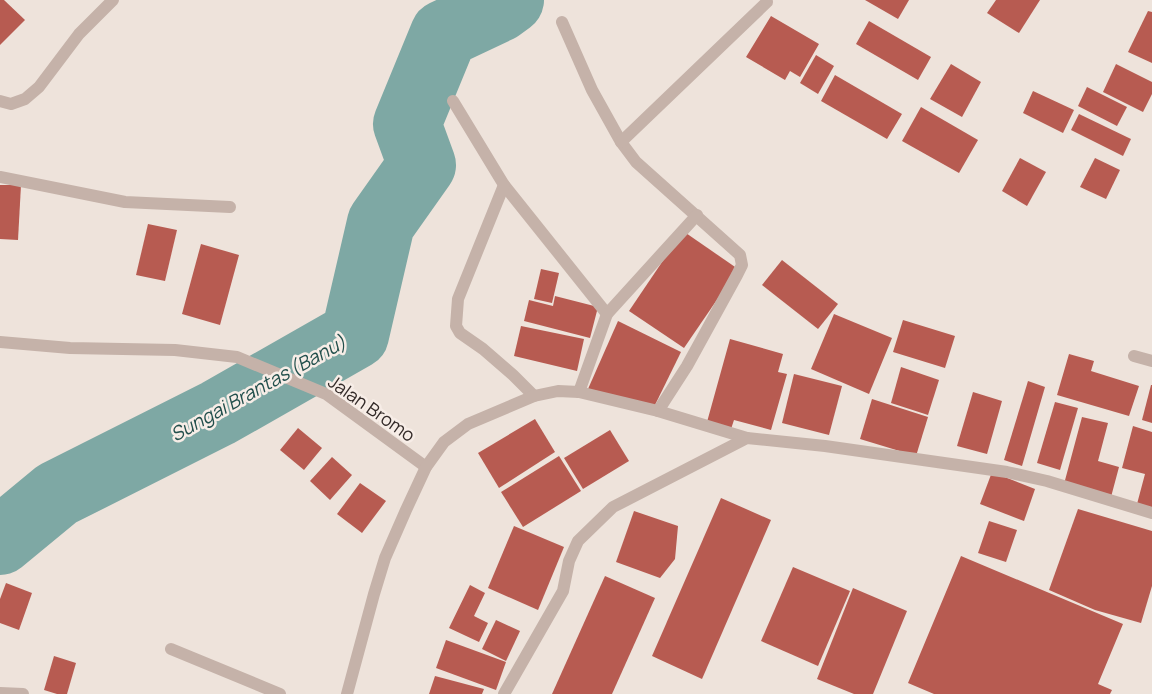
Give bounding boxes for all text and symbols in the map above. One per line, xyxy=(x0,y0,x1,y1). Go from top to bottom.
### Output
water label: Sungai Brantas (Banu) xyxy=(165,329,351,447)
street label: Jalan Bromo xyxy=(324,369,420,447)

